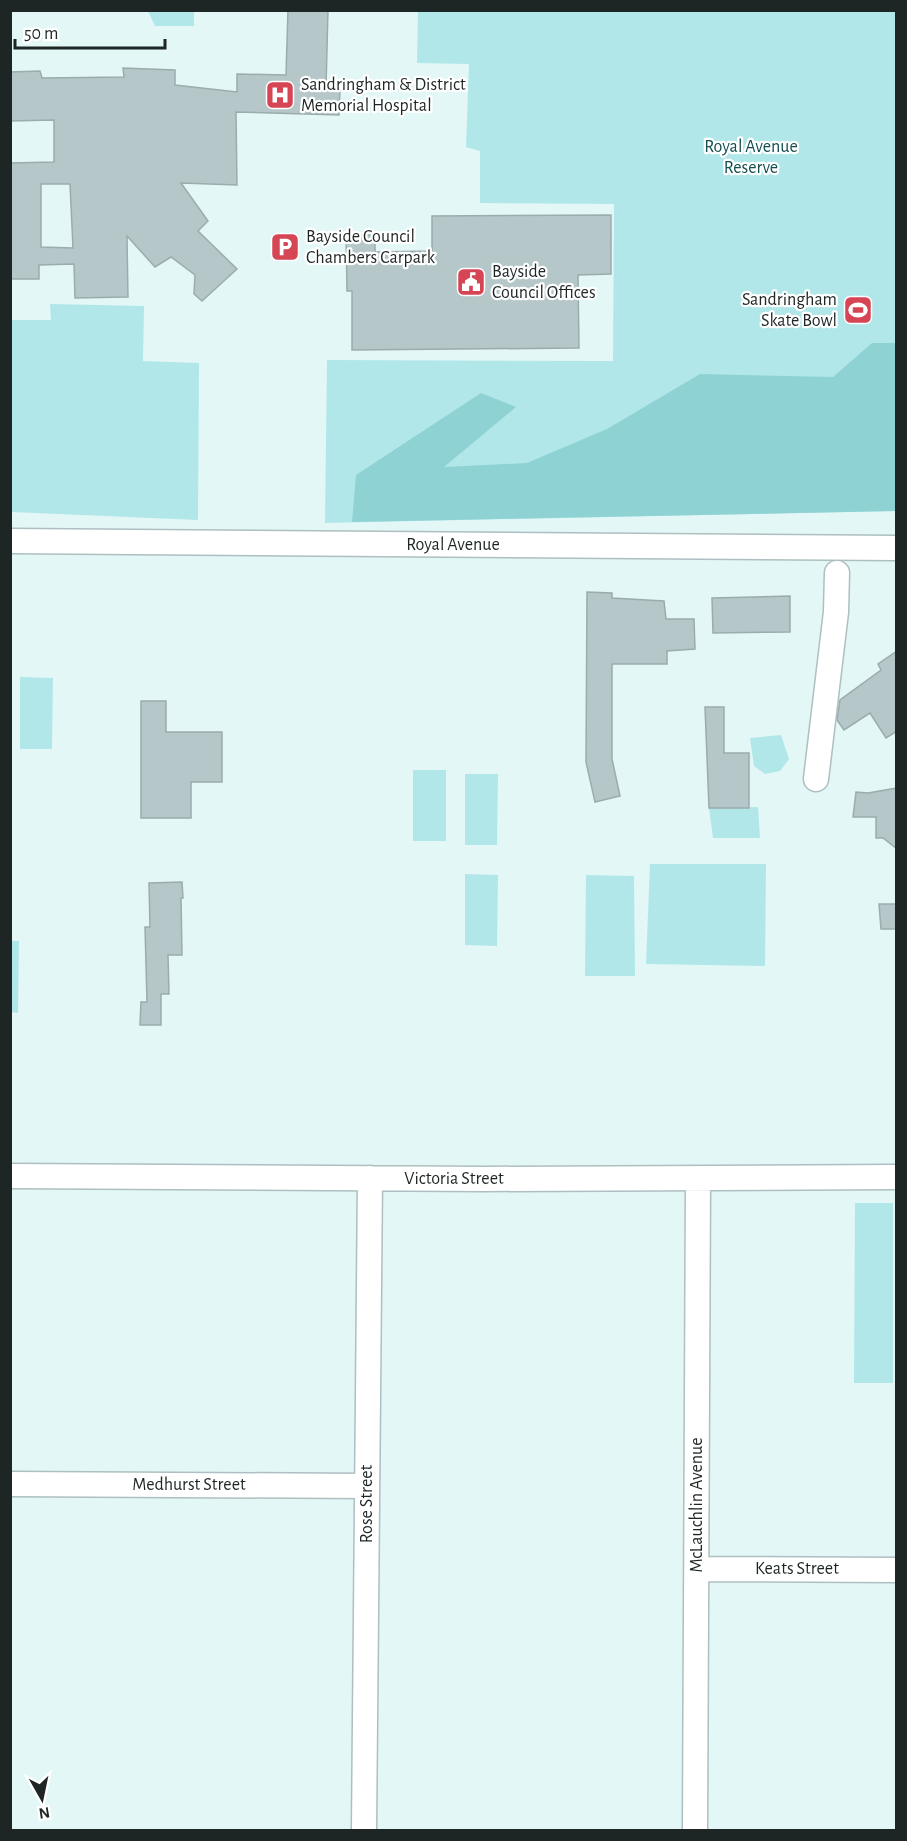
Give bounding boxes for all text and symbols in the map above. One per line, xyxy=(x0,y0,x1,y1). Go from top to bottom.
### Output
scale bar xyxy=(15,12,165,50)
text: 50 m xyxy=(24,25,58,43)
place label: Sandringham & District Memorial Hospital xyxy=(301,76,466,115)
hospital icon: Sandringham & District Memorial Hospital xyxy=(264,79,296,111)
park label: Royal Avenue Reserve xyxy=(704,138,798,177)
place label: Bayside Council Chambers Carpark xyxy=(306,228,436,267)
parking icon: Bayside Council Chambers Carpark xyxy=(269,231,301,263)
place label: Bayside Council Offices xyxy=(492,263,596,302)
public building icon: Bayside Council Offices xyxy=(455,266,487,298)
place label: Sandringham Skate Bowl xyxy=(742,291,837,330)
sports icon: Sandringham Skate Bowl xyxy=(842,294,874,326)
street label: Royal Avenue xyxy=(406,536,500,554)
street label: Victoria Street xyxy=(404,1170,504,1188)
street label: McLauchlin Avenue xyxy=(688,1438,706,1573)
street label: Rose Street xyxy=(358,1465,376,1543)
street label: Medhurst Street xyxy=(132,1476,246,1494)
street label: Keats Street xyxy=(755,1560,839,1578)
north arrow xyxy=(12,1769,72,1829)
text: N xyxy=(37,1804,51,1822)

